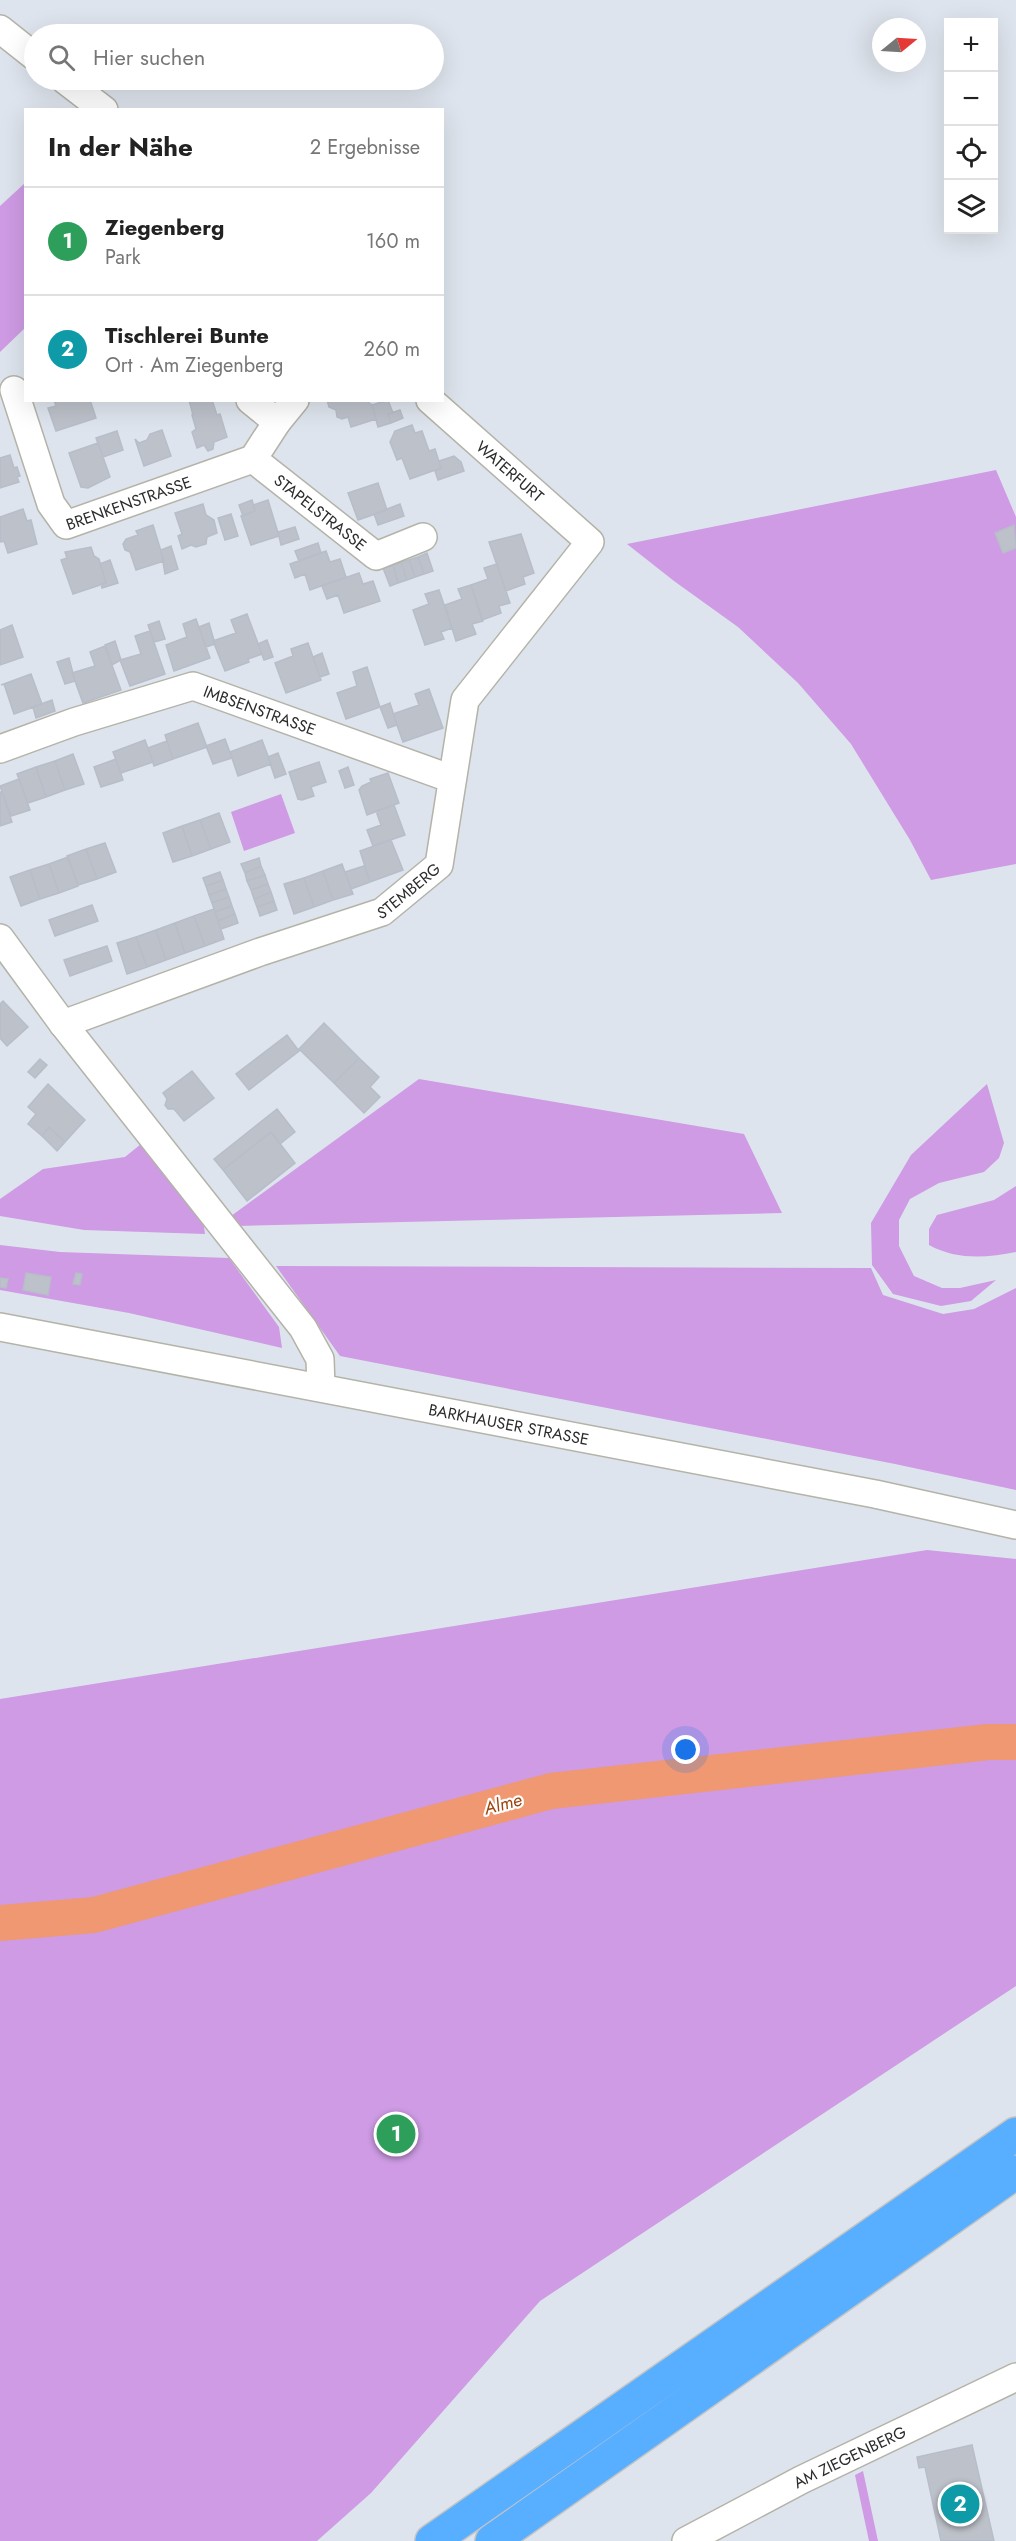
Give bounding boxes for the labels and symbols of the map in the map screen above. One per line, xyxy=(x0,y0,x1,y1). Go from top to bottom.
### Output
north arrow xyxy=(872,18,926,72)
street label: WATERFURT xyxy=(471,435,549,508)
street label: STAPELSTRASSE xyxy=(269,469,371,556)
street label: BRENKENSTRASSE xyxy=(63,471,195,536)
street label: IMBSENSTRASSE xyxy=(200,680,319,741)
street label: STEMBERG xyxy=(374,857,446,925)
street label: BARKHAUSER STRASSE xyxy=(427,1398,591,1451)
your location xyxy=(671,1735,700,1764)
water label: Alme xyxy=(480,1787,525,1822)
pin: 1 xyxy=(376,2112,416,2156)
street label: AM ZIEGENBERG xyxy=(789,2420,910,2494)
pin: 2 xyxy=(940,2482,980,2526)

